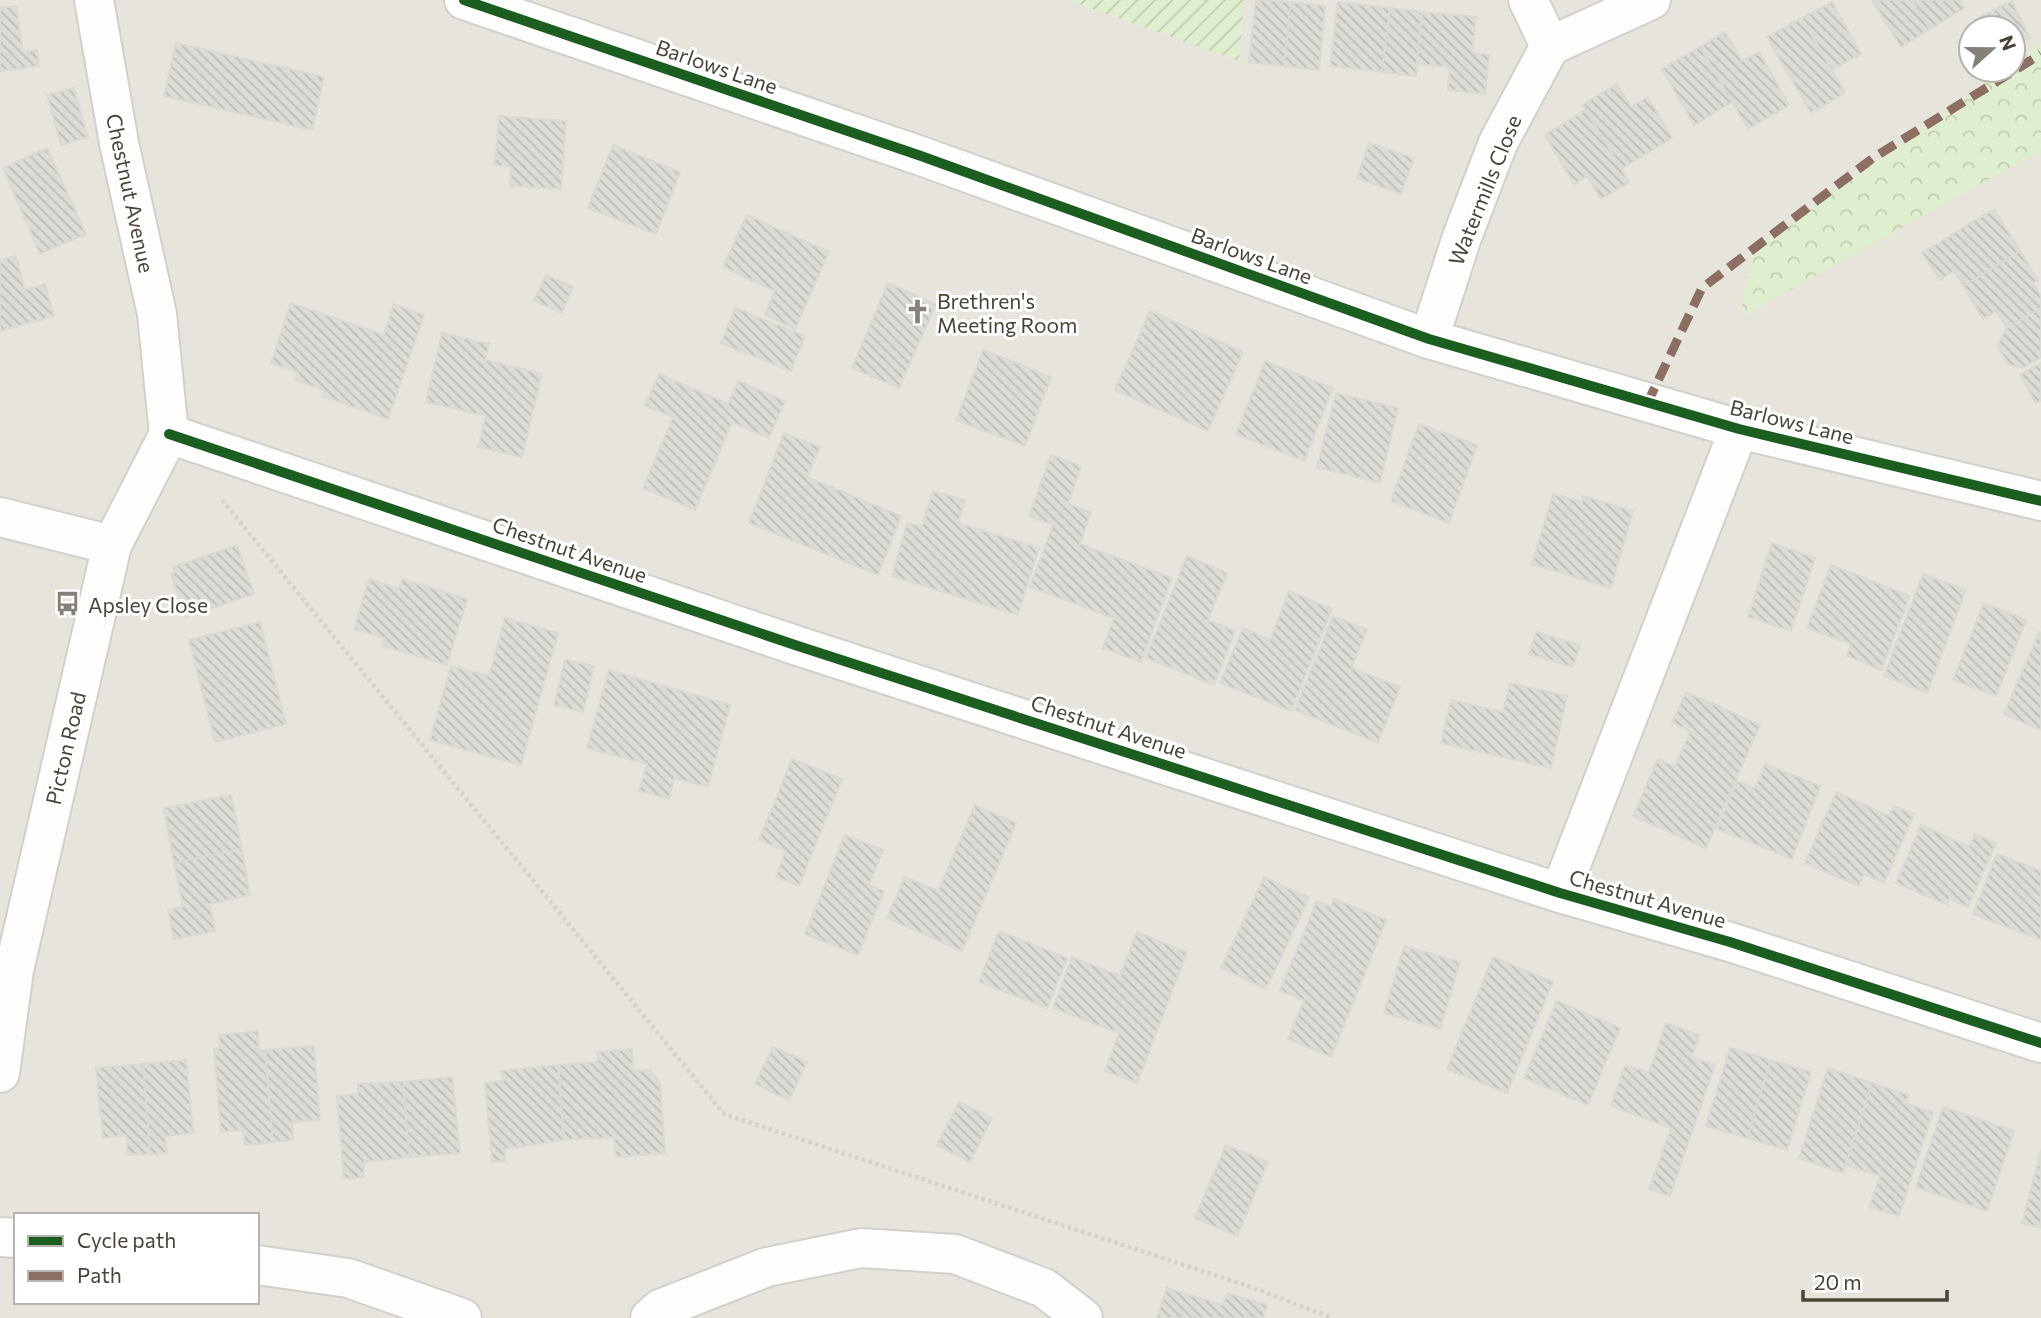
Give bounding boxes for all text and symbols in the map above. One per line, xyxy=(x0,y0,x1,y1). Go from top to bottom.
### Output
north arrow xyxy=(1957,14,2027,84)
text: N xyxy=(1995,32,2022,54)
street label: Barlows Lane xyxy=(653,34,781,98)
street label: Chestnut Avenue xyxy=(102,111,160,275)
street label: Watermills Close xyxy=(1442,111,1526,269)
street label: Barlows Lane xyxy=(1188,222,1316,288)
place label: Brethren's Meeting Room xyxy=(937,288,1077,337)
church icon: Brethren's Meeting Room xyxy=(903,298,931,326)
street label: Barlows Lane xyxy=(1727,394,1857,448)
street label: Chestnut Avenue xyxy=(489,511,651,587)
bus stop icon: Apsley Close xyxy=(54,590,82,618)
place label: Apsley Close xyxy=(88,592,208,617)
street label: Picton Road xyxy=(40,689,90,807)
street label: Chestnut Avenue xyxy=(1028,689,1190,763)
street label: Chestnut Avenue xyxy=(1567,864,1729,932)
legend xyxy=(14,1213,259,1304)
text: Cycle path xyxy=(77,1227,176,1252)
scale bar xyxy=(1803,1258,1946,1302)
text: Path xyxy=(77,1262,122,1287)
text: 20 m xyxy=(1814,1269,1862,1294)

